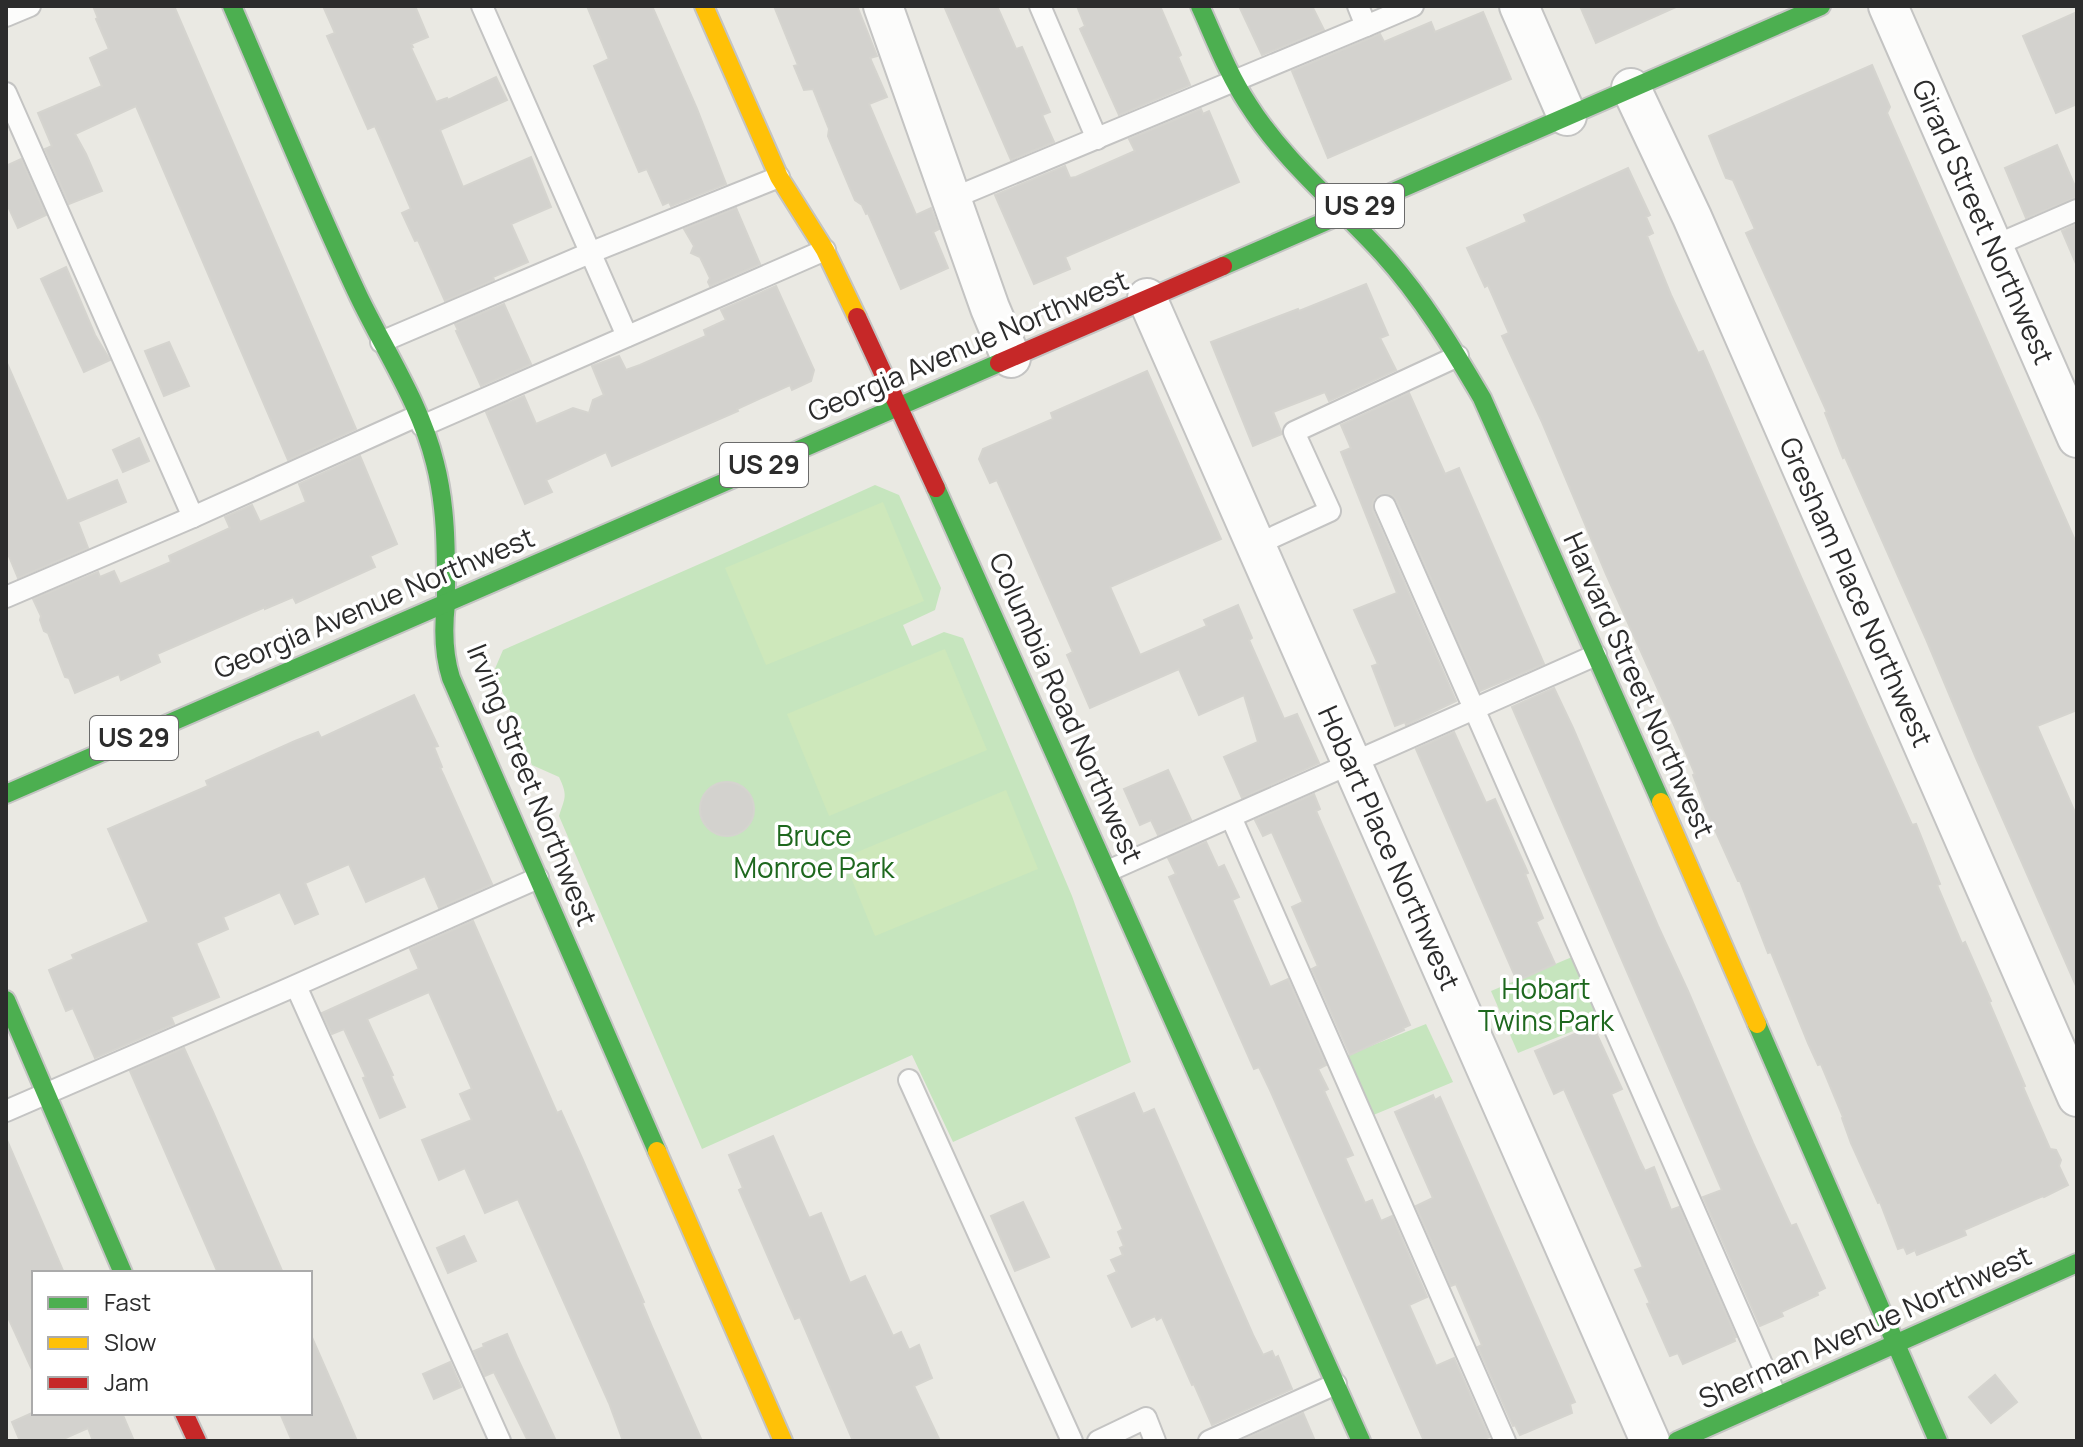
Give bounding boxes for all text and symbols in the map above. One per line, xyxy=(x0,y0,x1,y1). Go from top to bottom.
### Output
street label: Girard Street Northwest xyxy=(1904,73,2064,370)
road number: US 29 xyxy=(1316,184,1404,228)
street label: Georgia Avenue Northwest xyxy=(801,260,1134,430)
street label: Gresham Place Northwest xyxy=(1771,431,1942,752)
road number: US 29 xyxy=(720,443,808,487)
street label: Georgia Avenue Northwest xyxy=(207,517,540,687)
street label: Harvard Street Northwest xyxy=(1555,526,1724,843)
street label: Columbia Road Northwest xyxy=(981,546,1153,869)
street label: Irving Street Northwest xyxy=(459,638,607,931)
street label: Hobart Place Northwest xyxy=(1310,699,1470,996)
road number: US 29 xyxy=(90,716,178,760)
park label: Bruce Monroe Park xyxy=(734,816,896,886)
park label: Hobart Twins Park xyxy=(1478,969,1615,1039)
street label: Sherman Avenue Northwest xyxy=(1692,1235,2037,1417)
legend xyxy=(32,1271,312,1415)
text: Fast xyxy=(104,1285,151,1318)
text: Slow xyxy=(104,1325,157,1358)
text: Jam xyxy=(104,1365,149,1398)

